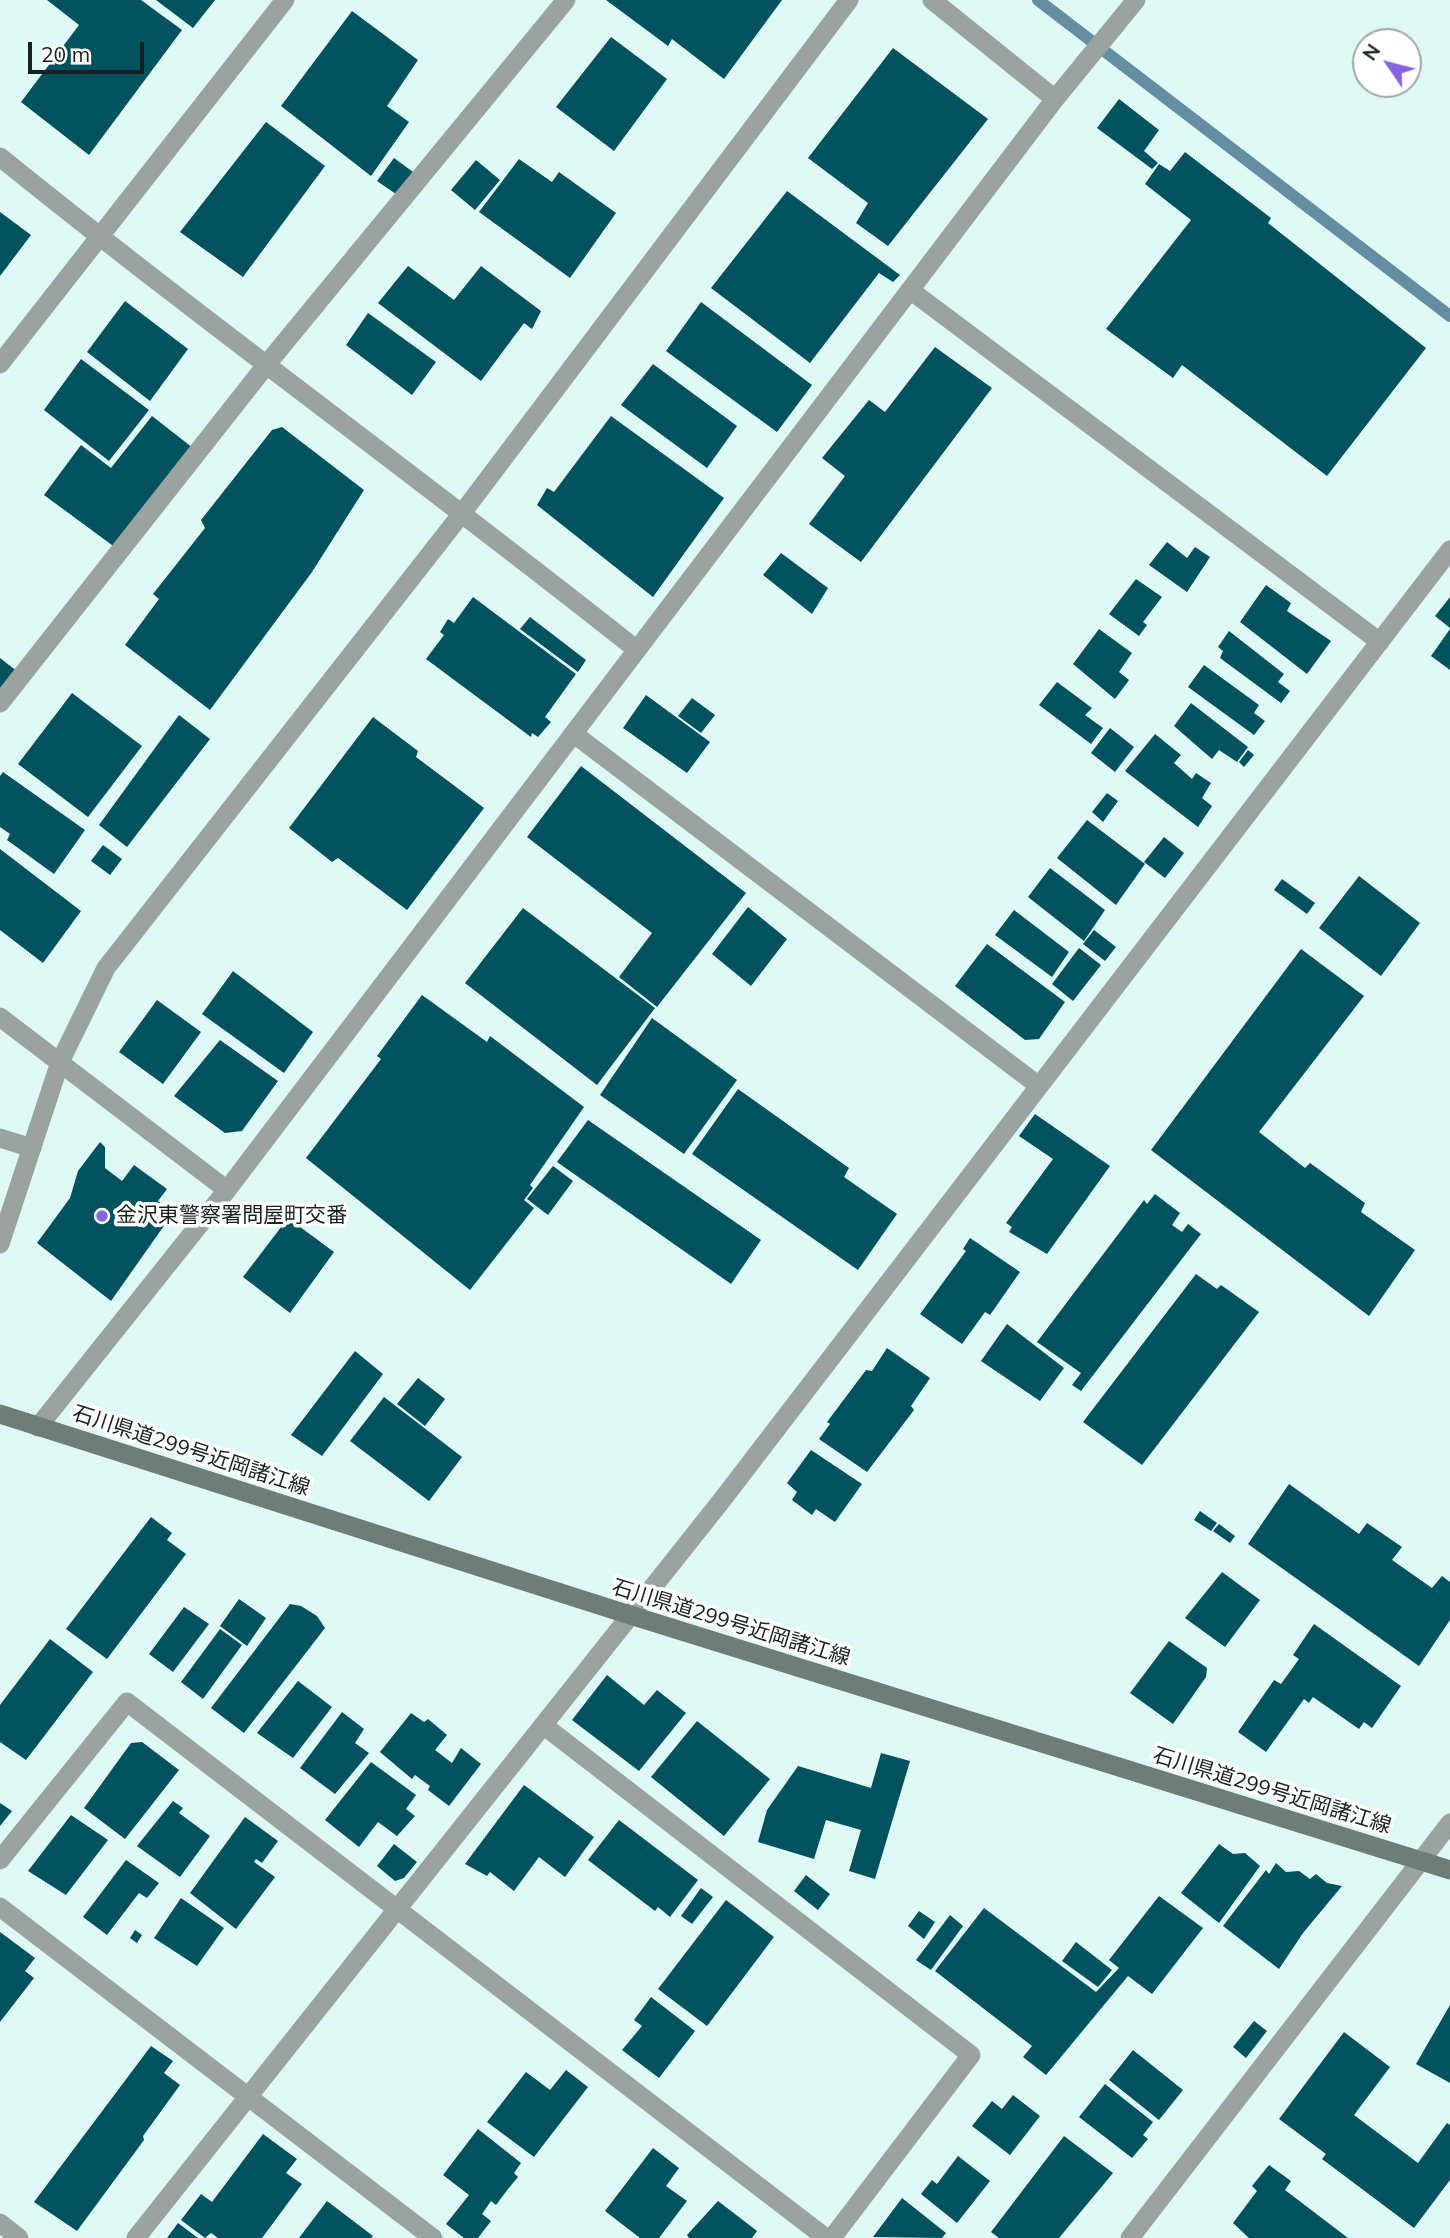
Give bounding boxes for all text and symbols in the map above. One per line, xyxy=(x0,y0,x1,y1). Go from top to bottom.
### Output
scale bar xyxy=(32,28,147,72)
north arrow xyxy=(1352,28,1422,98)
text: N xyxy=(1357,39,1385,65)
text: 20 m xyxy=(41,41,90,67)
place label: 金沢東警察署問屋町交番 xyxy=(116,1203,347,1229)
marker: 金沢東警察署問屋町交番 xyxy=(94,1208,110,1224)
street label: 石川県道299号近岡諸江線 xyxy=(69,1401,313,1501)
street label: 石川県道299号近岡諸江線 xyxy=(609,1575,853,1671)
street label: 石川県道299号近岡諸江線 xyxy=(1150,1743,1394,1839)

